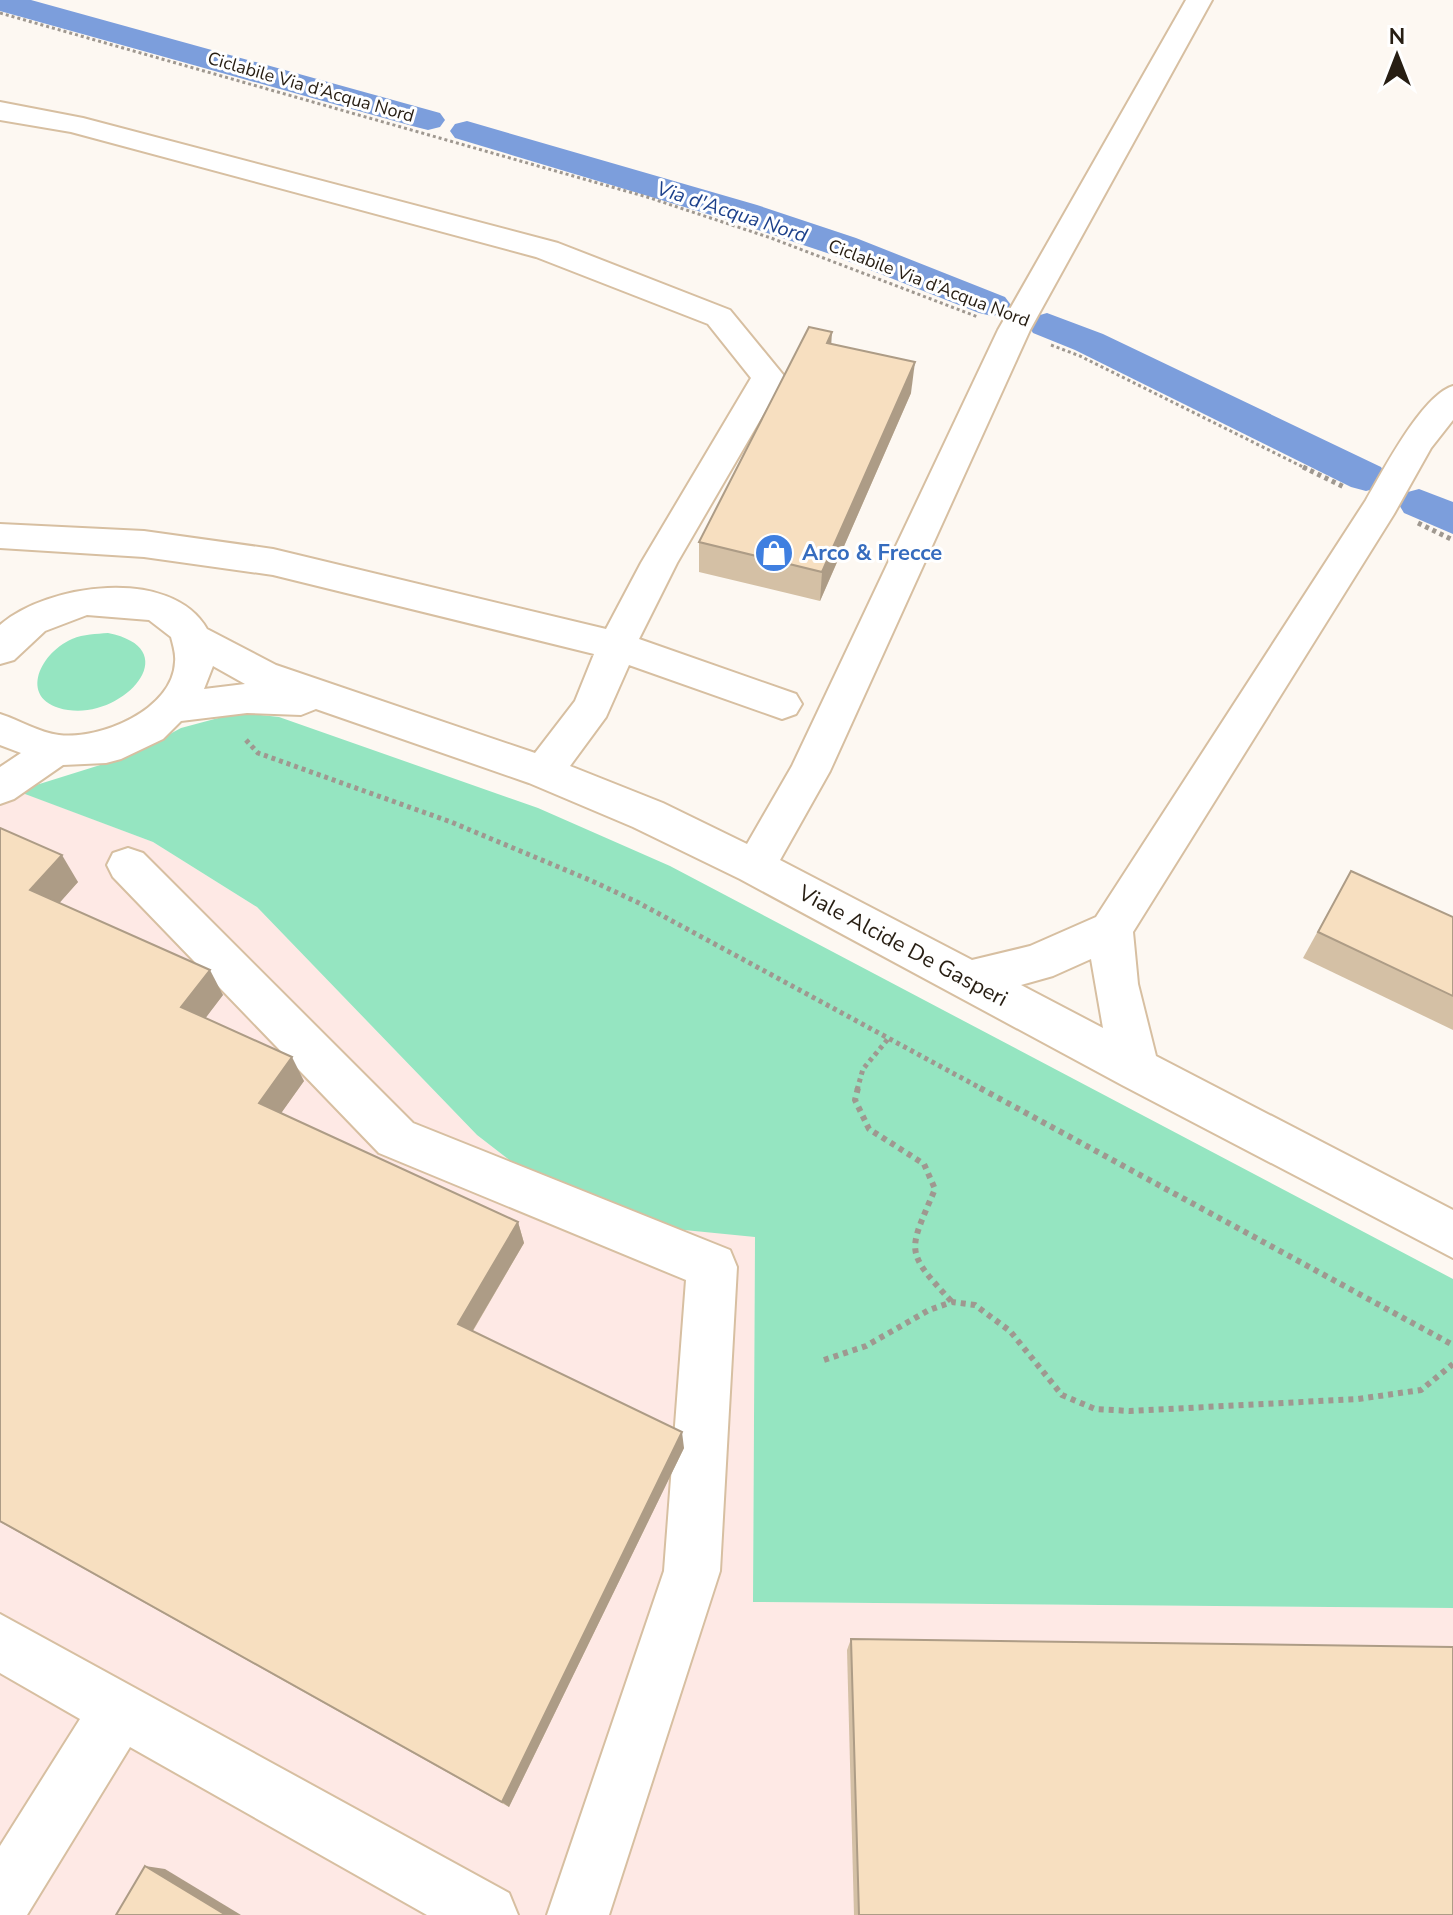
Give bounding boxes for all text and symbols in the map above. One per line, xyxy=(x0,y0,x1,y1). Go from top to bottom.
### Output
north arrow xyxy=(1357,16,1437,96)
text: N xyxy=(1389,22,1405,52)
street label: Ciclabile Via d’Acqua Nord xyxy=(205,46,417,128)
water label: Via d'Acqua Nord xyxy=(653,175,811,249)
street label: Ciclabile Via d’Acqua Nord xyxy=(825,233,1033,333)
shop icon: Arco & Frecce xyxy=(753,532,795,574)
place label: Arco & Frecce xyxy=(802,538,942,568)
street label: Viale Alcide De Gasperi xyxy=(792,878,1013,1014)

